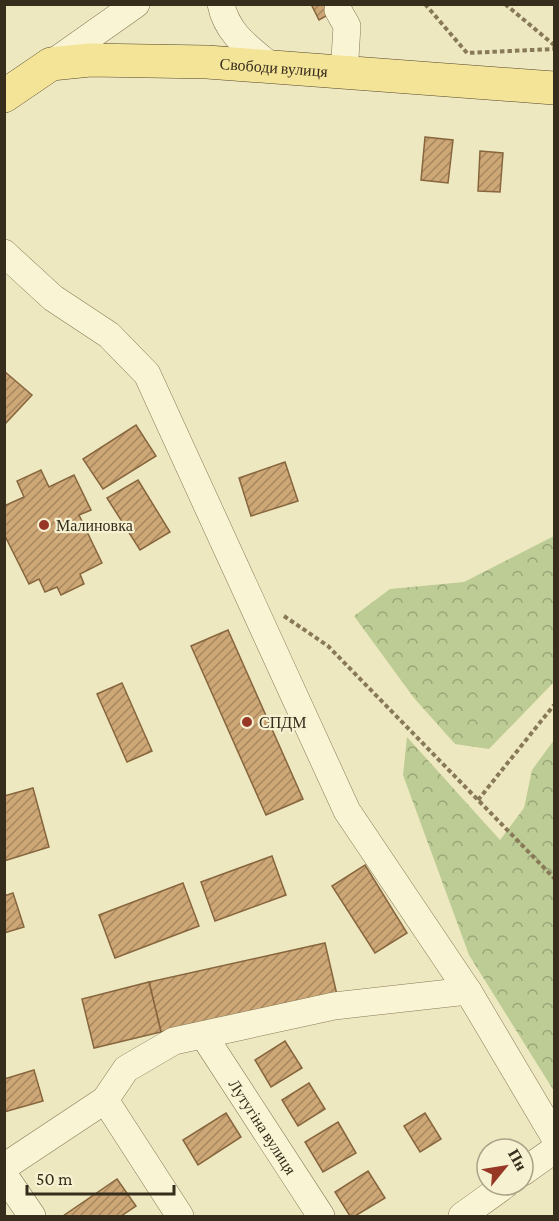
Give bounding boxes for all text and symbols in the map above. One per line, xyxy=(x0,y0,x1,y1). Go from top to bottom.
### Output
street label: Свободи вулиця xyxy=(219,54,329,80)
place label: Малиновка xyxy=(56,517,133,534)
marker: Малиновка xyxy=(37,518,51,532)
place label: СПДМ xyxy=(259,714,306,732)
marker: СПДМ xyxy=(240,715,254,729)
street label: Лутугіна вулиця xyxy=(226,1076,300,1178)
north arrow xyxy=(475,1137,535,1197)
text: Пн xyxy=(505,1146,530,1173)
scale bar xyxy=(27,1158,174,1196)
text: 50 m xyxy=(36,1169,73,1189)

